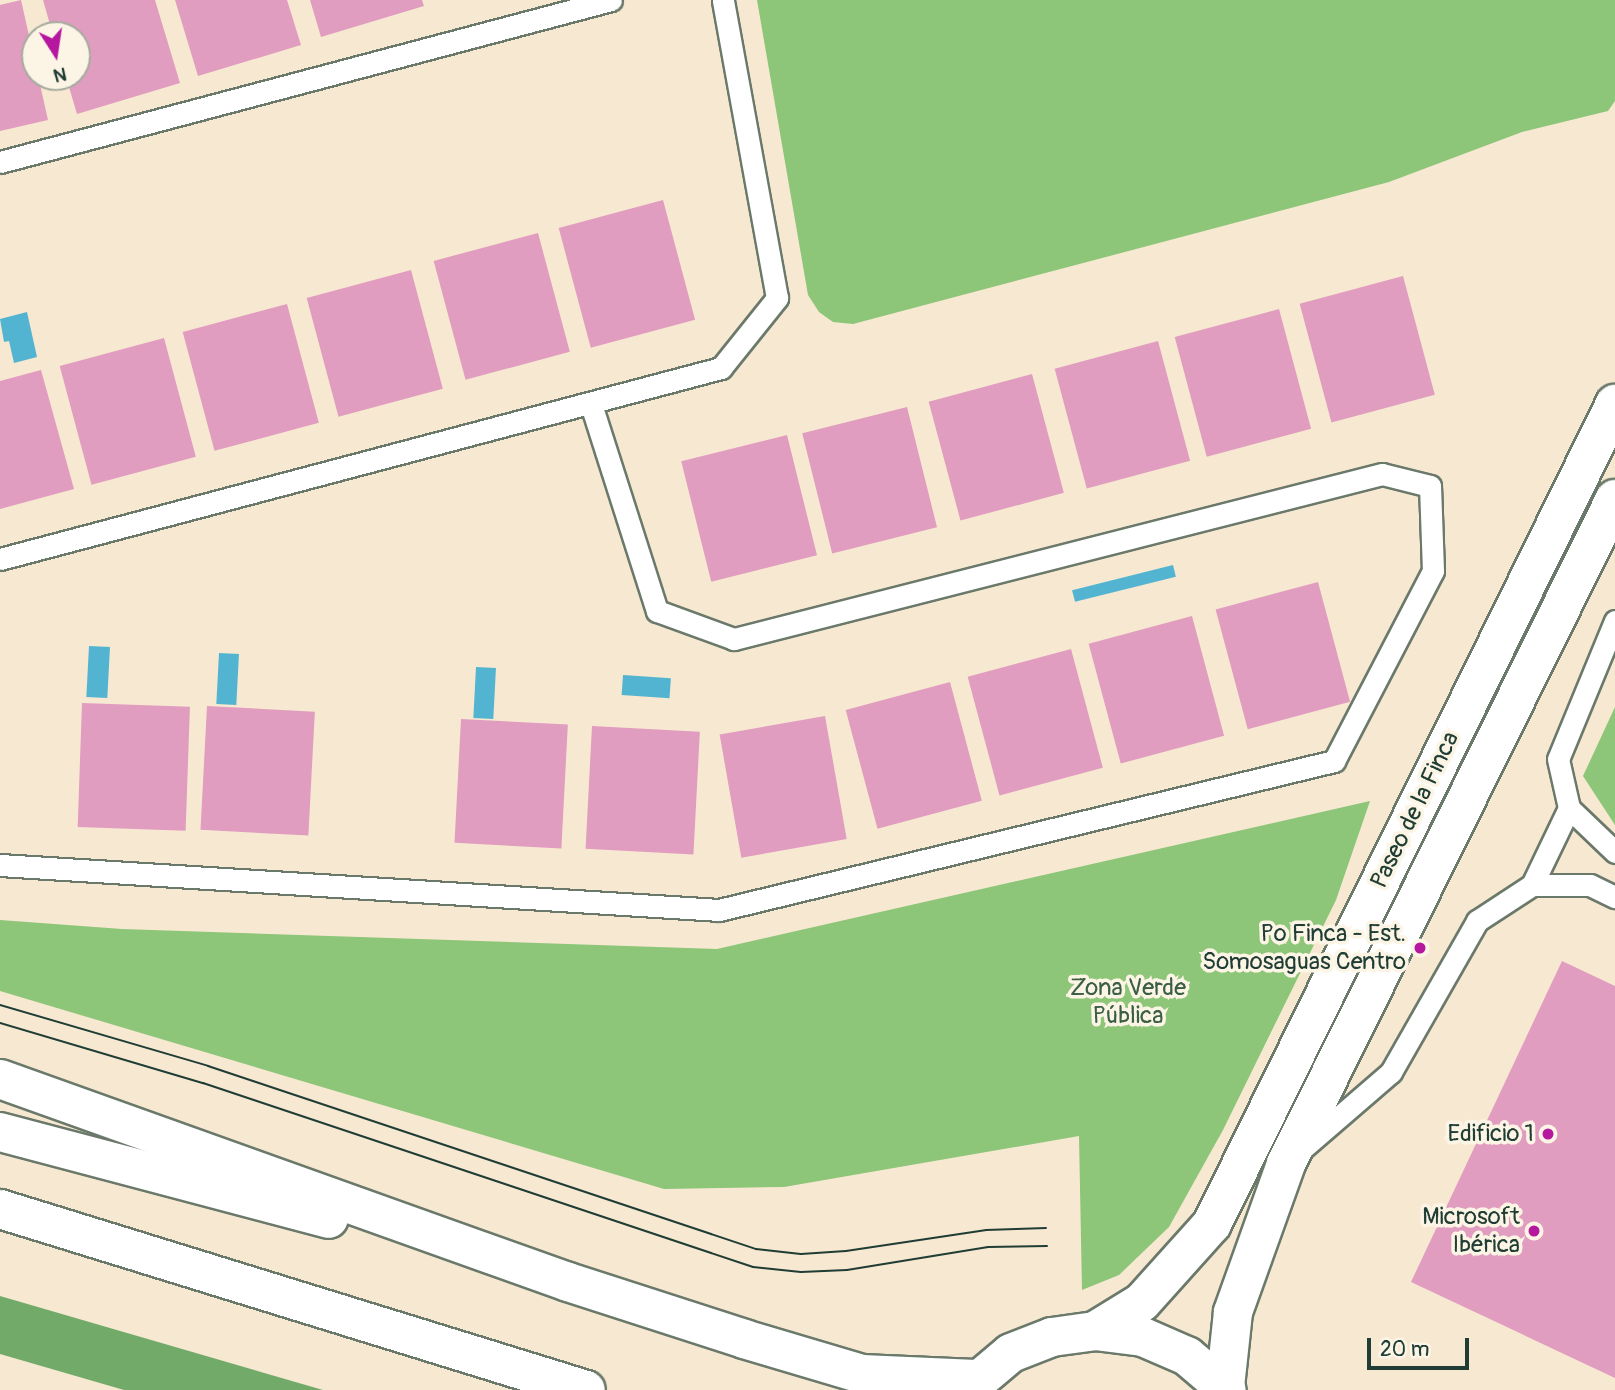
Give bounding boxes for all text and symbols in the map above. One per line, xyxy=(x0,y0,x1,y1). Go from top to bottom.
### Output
north arrow xyxy=(21,21,91,91)
text: N xyxy=(51,62,69,88)
street label: Paseo de la Finca xyxy=(1365,727,1465,893)
place label: Pº Finca - Est. Somosaguas Centro xyxy=(1202,920,1406,976)
marker: Pº Finca - Est. Somosaguas Centro xyxy=(1412,940,1428,956)
park label: Zona Verde Pública xyxy=(1070,974,1186,1030)
place label: Edificio 1 xyxy=(1448,1120,1534,1148)
marker: Edificio 1 xyxy=(1540,1126,1556,1142)
place label: Microsoft Ibérica xyxy=(1422,1203,1520,1259)
marker: Microsoft Ibérica xyxy=(1526,1223,1542,1239)
scale bar xyxy=(1370,1324,1472,1368)
text: 20 m xyxy=(1380,1336,1429,1363)

